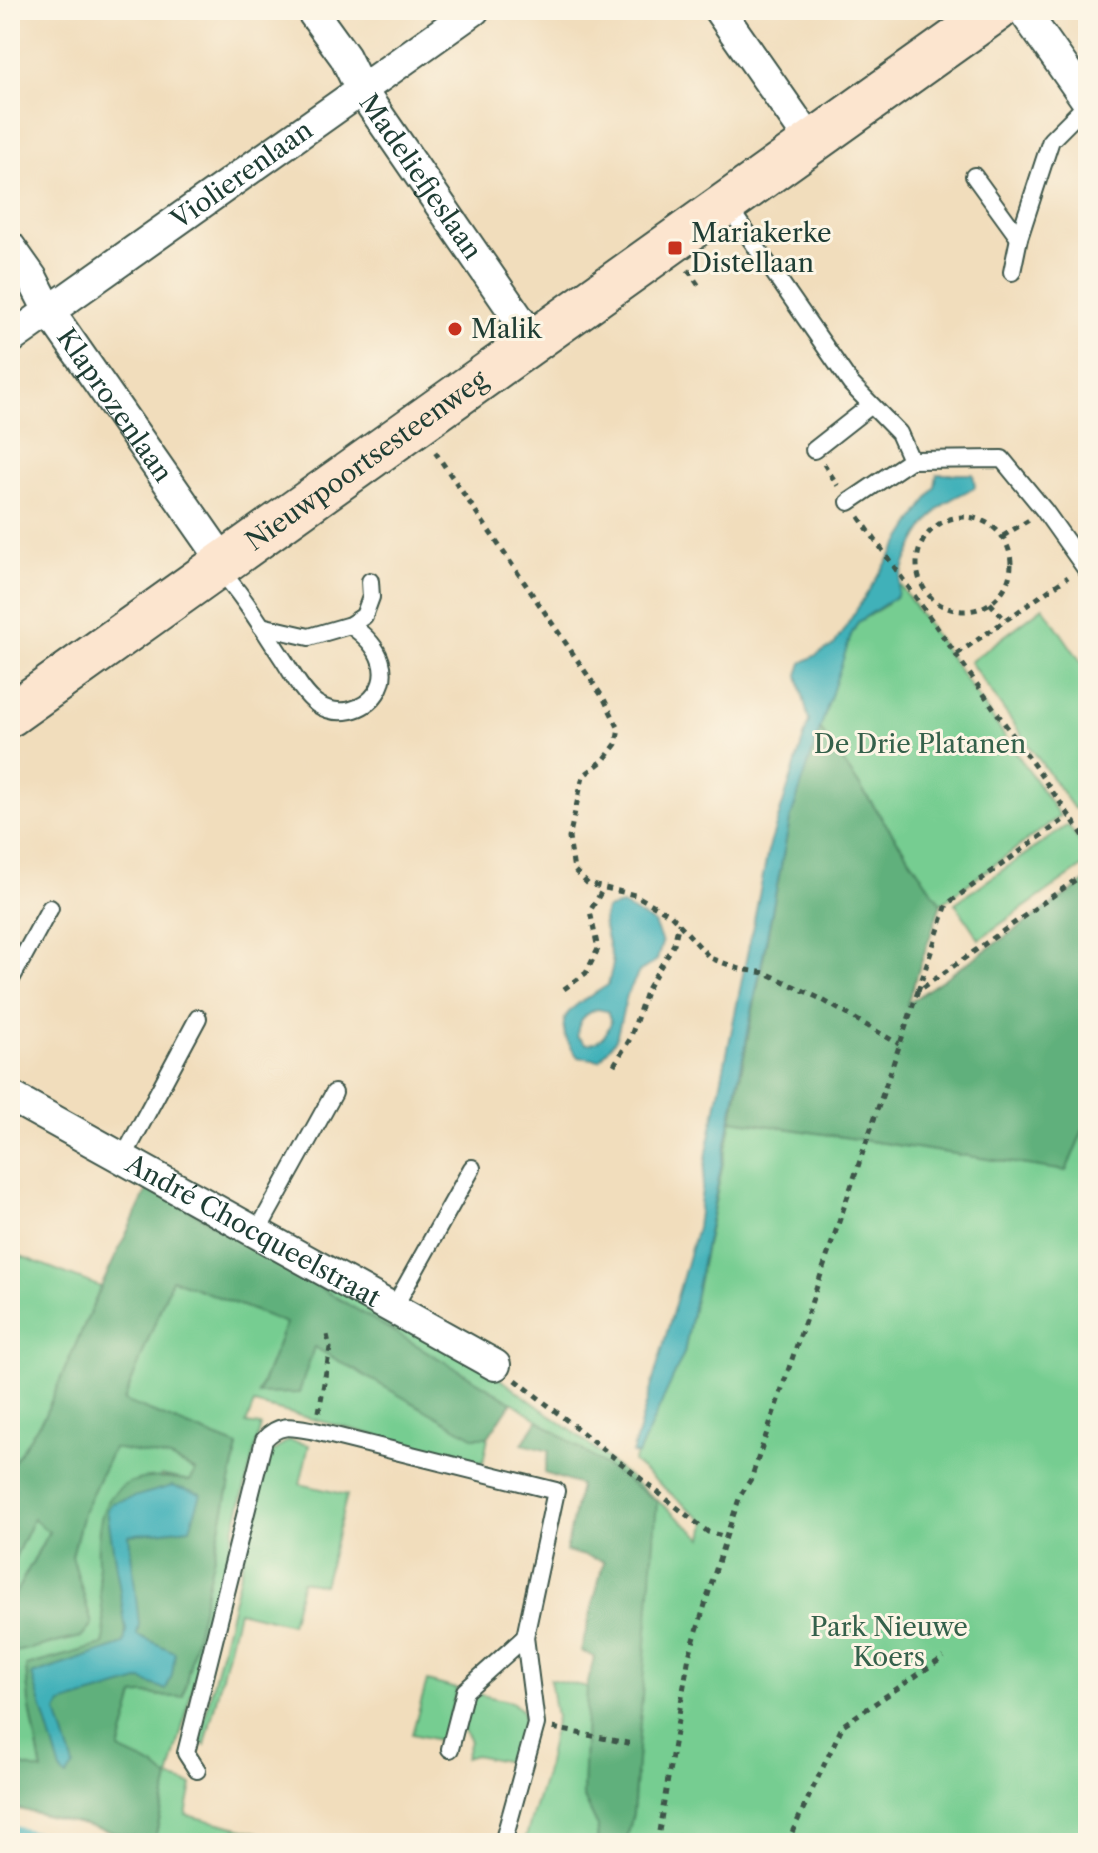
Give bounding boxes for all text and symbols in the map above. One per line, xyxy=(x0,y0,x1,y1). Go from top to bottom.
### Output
street label: Madeliefjeslaan xyxy=(353,88,489,266)
street label: Violierenlaan xyxy=(164,114,319,236)
place label: Mariakerke Distellaan xyxy=(691,217,831,279)
marker: Mariakerke Distellaan xyxy=(666,239,684,257)
place label: Malik xyxy=(471,313,542,345)
marker: Malik xyxy=(446,320,464,338)
street label: Klaprozenlaan xyxy=(50,322,179,488)
street label: Nieuwpoortsesteenweg xyxy=(239,363,494,557)
park label: De Drie Platanen xyxy=(814,728,1026,760)
street label: André Chocqueelstraat xyxy=(119,1147,387,1315)
park label: Park Nieuwe Koers xyxy=(810,1611,968,1673)

